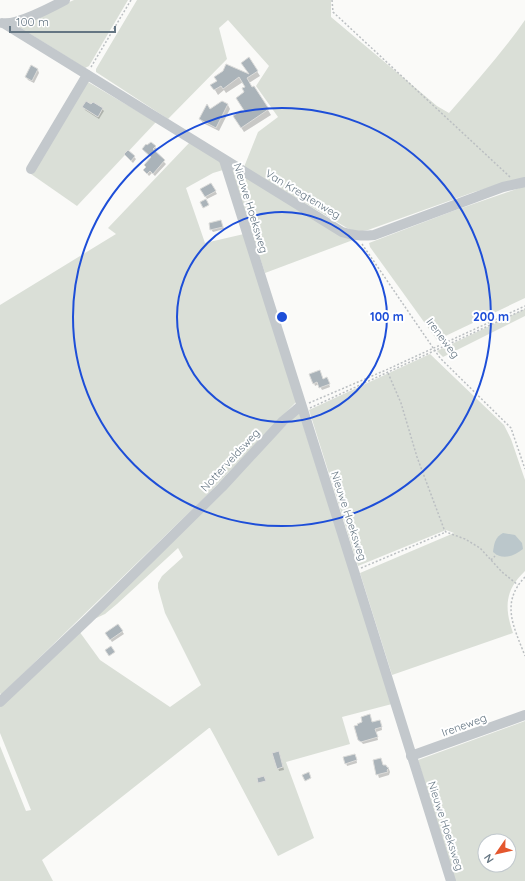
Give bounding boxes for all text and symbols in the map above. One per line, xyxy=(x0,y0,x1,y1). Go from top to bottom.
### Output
scale bar xyxy=(10,8,115,34)
text: 100 m xyxy=(16,14,49,29)
street label: Nieuwe Hoeksweg xyxy=(231,161,271,255)
street label: Van Kregtenweg xyxy=(263,166,343,222)
text: 100 m xyxy=(370,309,404,324)
text: 200 m xyxy=(473,309,509,324)
centre of rings xyxy=(275,310,289,324)
street label: Ireneweg xyxy=(423,315,463,361)
street label: Notterveldsweg xyxy=(197,426,263,494)
street label: Nieuwe Hoeksweg xyxy=(328,469,370,563)
street label: Ireneweg xyxy=(440,710,488,740)
street label: Nieuwe Hoeksweg xyxy=(425,779,467,873)
north arrow xyxy=(477,833,517,873)
text: N xyxy=(481,851,497,866)

